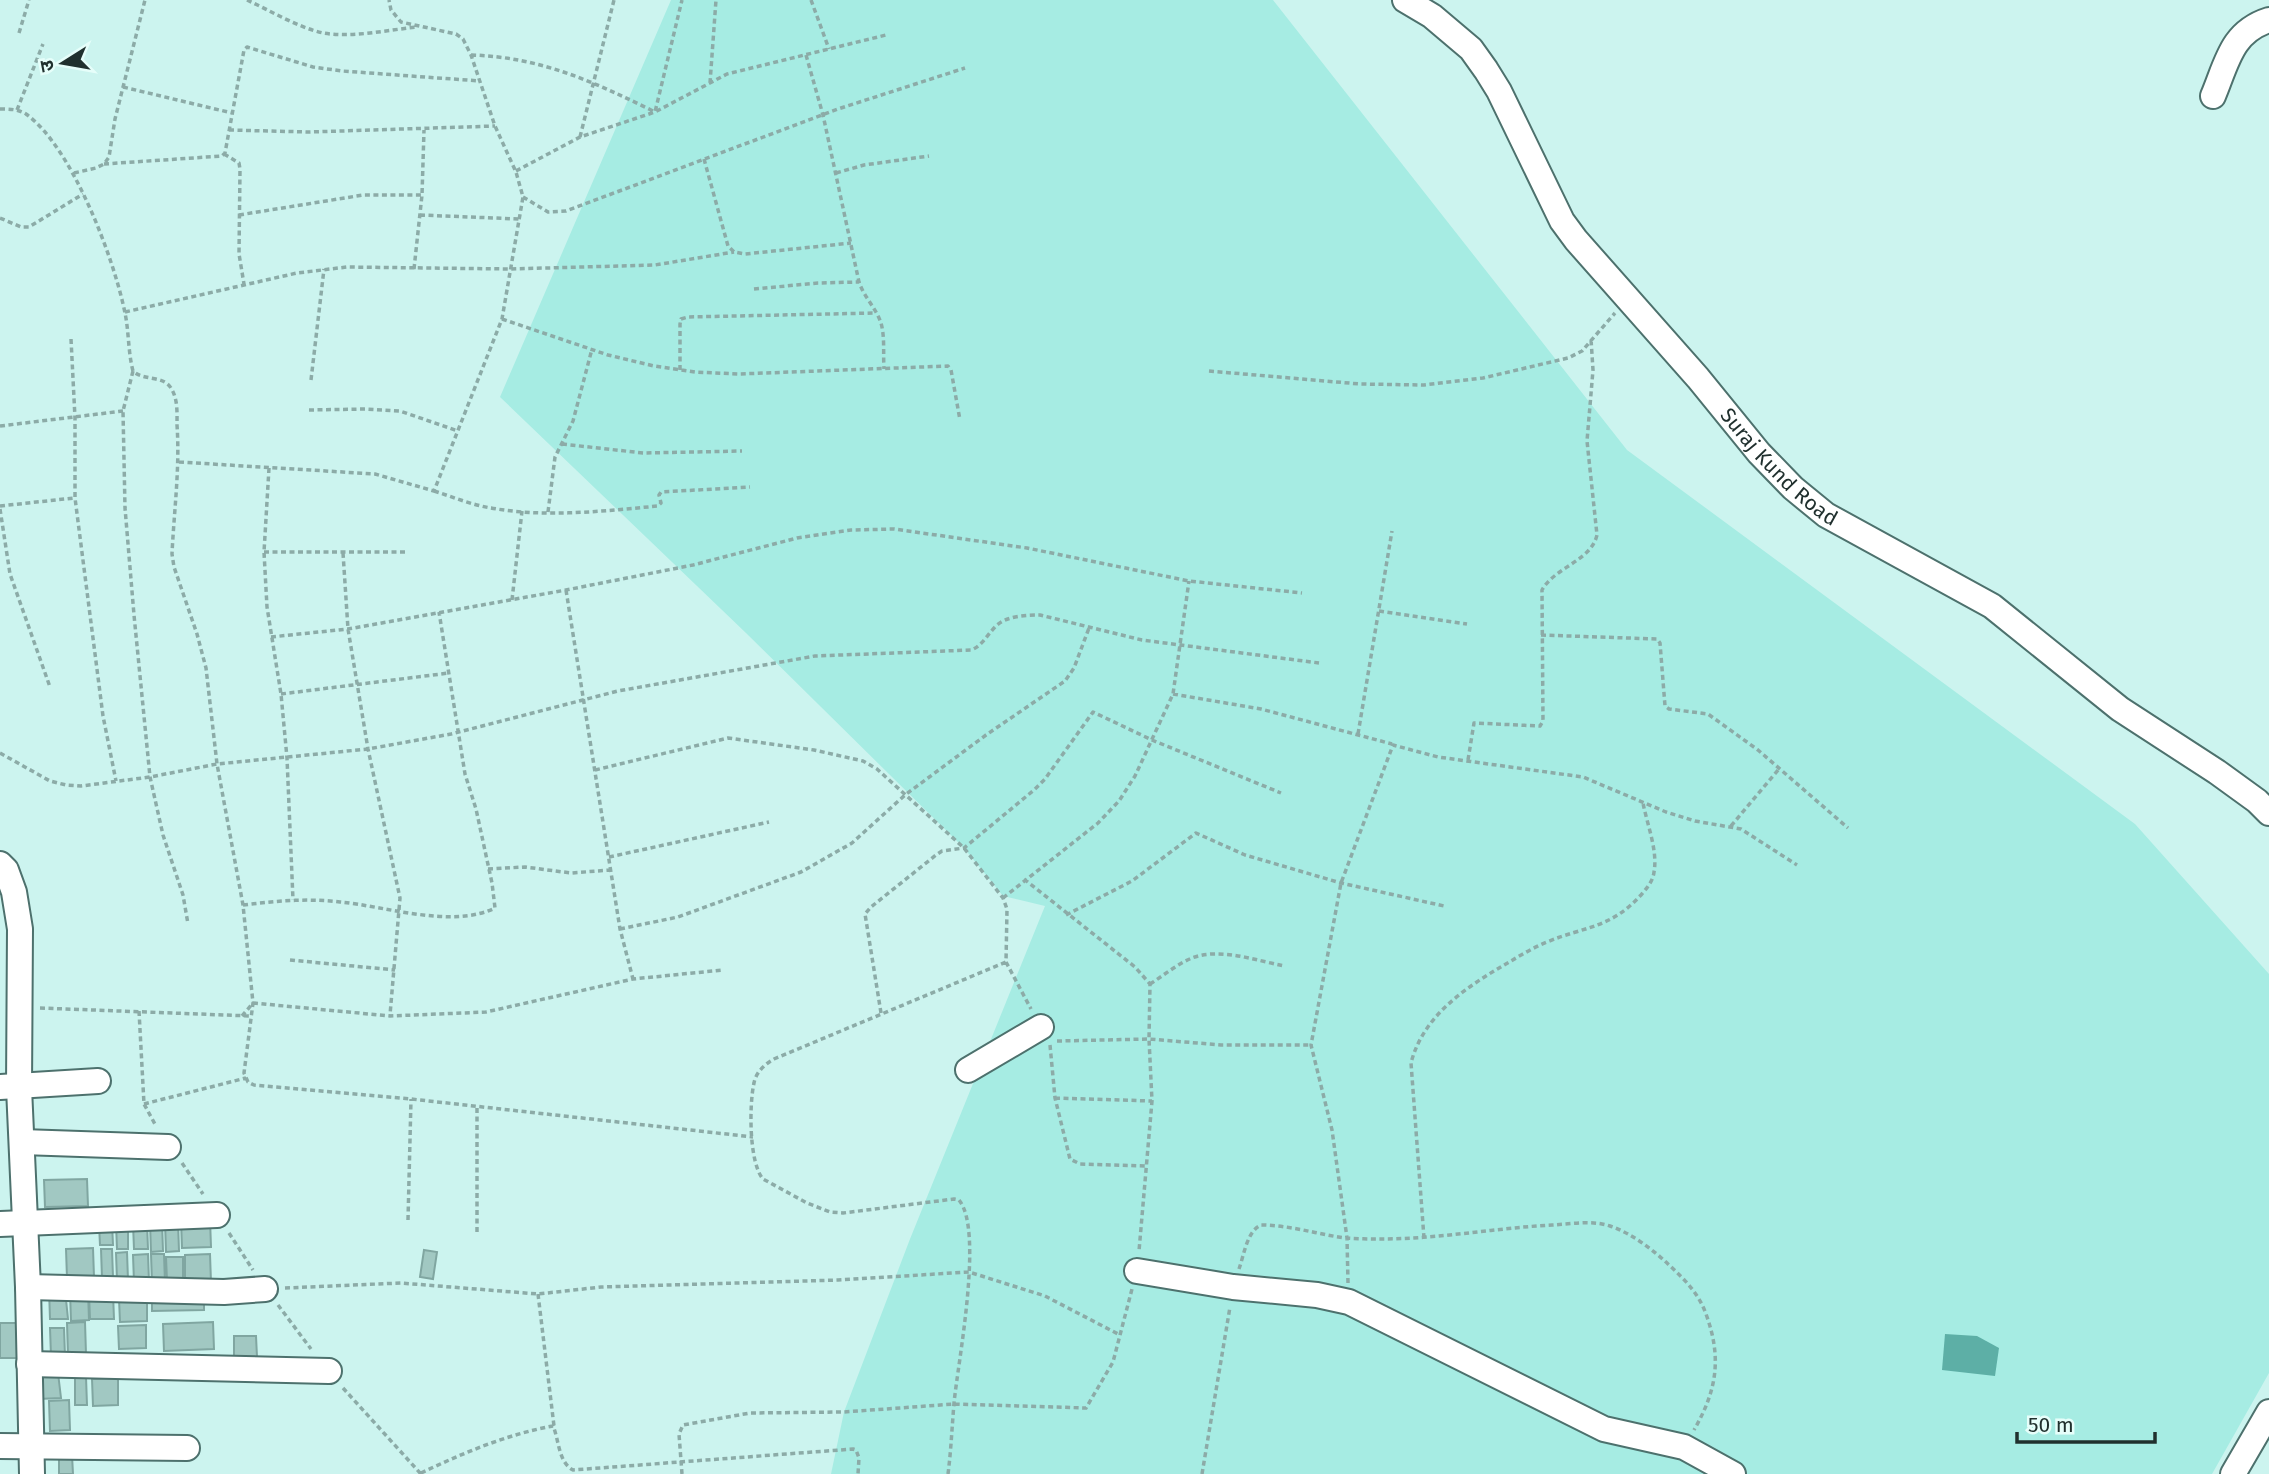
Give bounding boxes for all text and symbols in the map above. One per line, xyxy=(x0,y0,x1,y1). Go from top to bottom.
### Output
north arrow xyxy=(28,28,98,98)
text: उ xyxy=(34,58,59,74)
street label: Suraj Kund Road xyxy=(1715,403,1842,532)
scale bar xyxy=(2017,1400,2155,1444)
text: 50 m xyxy=(2028,1412,2074,1438)

